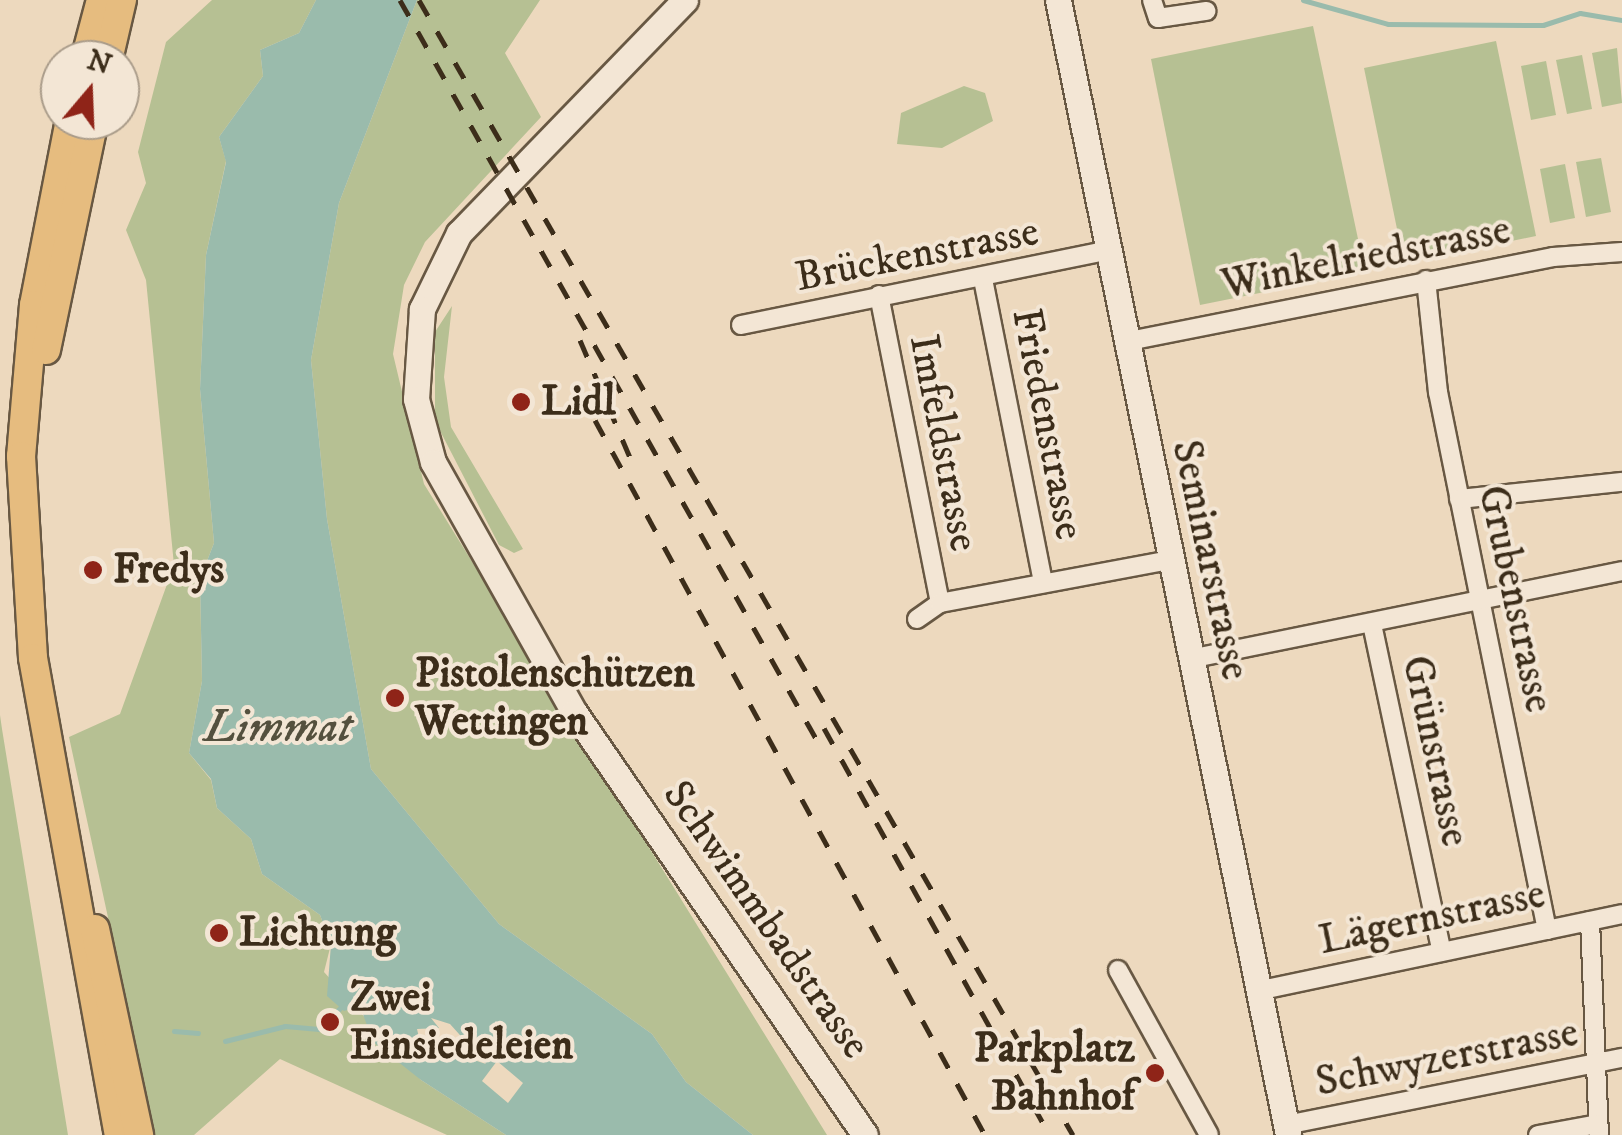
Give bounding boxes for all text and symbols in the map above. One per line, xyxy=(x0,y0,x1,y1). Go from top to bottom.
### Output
north arrow xyxy=(40,40,140,140)
text: N xyxy=(83,43,116,83)
street label: Winkelriedstrasse xyxy=(1217,205,1515,311)
street label: Brückenstrasse xyxy=(791,207,1043,303)
street label: Friedenstrasse xyxy=(1000,304,1094,544)
street label: Imfeldstrasse xyxy=(897,330,989,556)
place label: Lidl xyxy=(541,377,616,427)
marker: Lidl xyxy=(510,391,532,413)
street label: Seminarstrasse xyxy=(1160,436,1260,684)
street label: Grubenstrasse xyxy=(1466,481,1564,717)
place label: Fredys xyxy=(113,545,224,595)
marker: Fredys xyxy=(82,559,104,581)
place label: Pistolenschützen Wettingen xyxy=(415,649,695,748)
street label: Grünstrasse xyxy=(1390,651,1480,851)
marker: Pistolenschützen Wettingen xyxy=(384,687,406,709)
water label: Limmat xyxy=(204,702,352,756)
street label: Schwimmbadstrasse xyxy=(651,771,881,1069)
street label: Lägernstrasse xyxy=(1314,869,1550,967)
place label: Lichtung xyxy=(239,908,396,958)
marker: Lichtung xyxy=(208,922,230,944)
place label: Zwei Einsiedeleien xyxy=(350,973,573,1072)
street label: Schwyzerstrasse xyxy=(1312,1008,1582,1108)
marker: Zwei Einsiedeleien xyxy=(319,1011,341,1033)
place label: Parkplatz Bahnhof xyxy=(974,1024,1135,1122)
marker: Parkplatz Bahnhof xyxy=(1144,1062,1166,1084)

